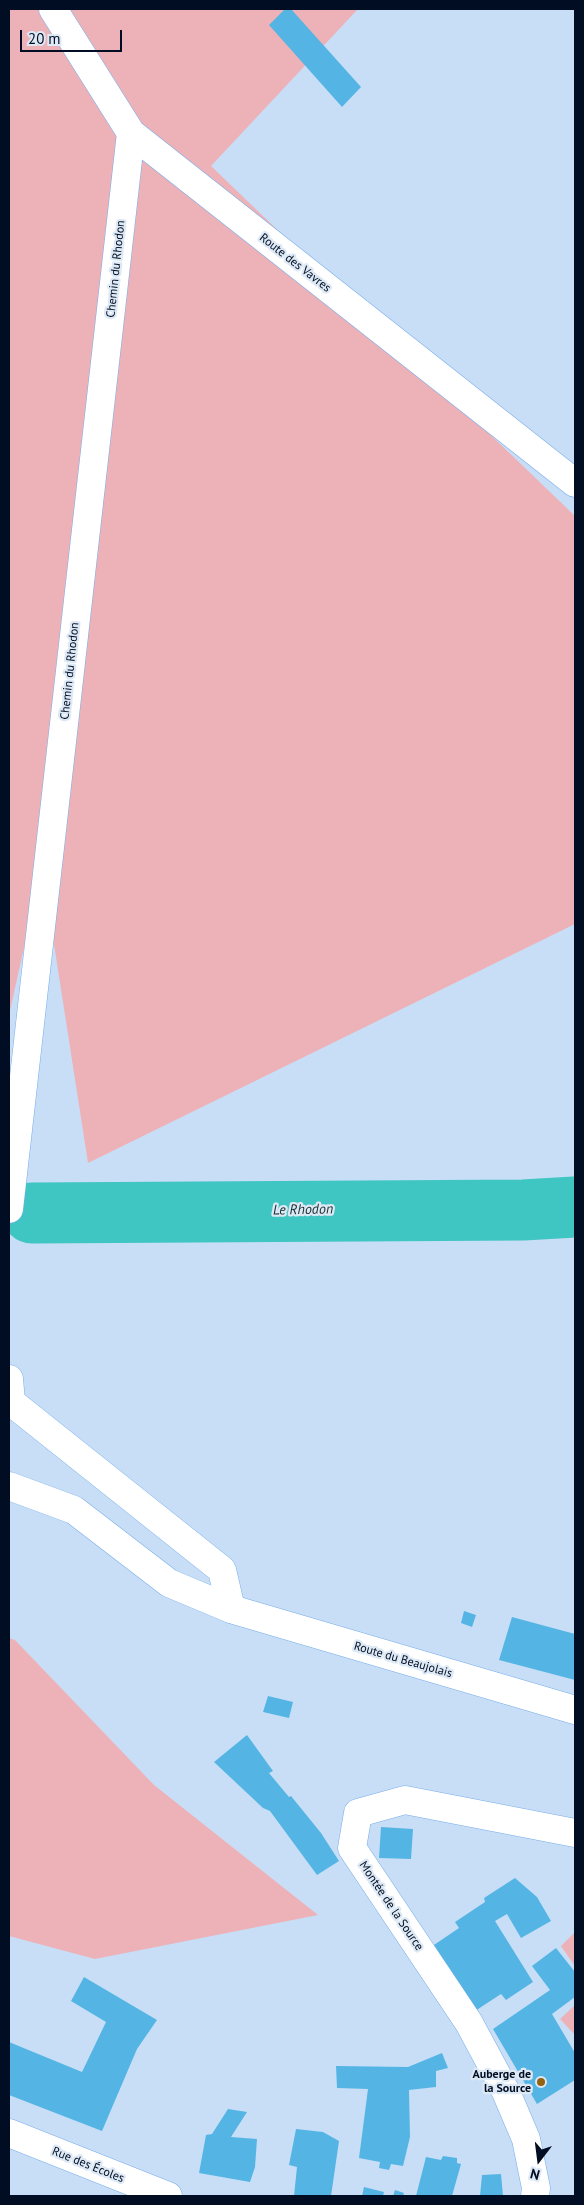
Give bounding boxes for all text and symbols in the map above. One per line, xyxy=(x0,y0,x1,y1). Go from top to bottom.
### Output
scale bar xyxy=(22,20,125,52)
text: 20 m xyxy=(28,29,61,48)
street label: Chemin du Rhodon xyxy=(104,220,128,318)
street label: Route des Vavres xyxy=(256,231,334,295)
street label: Chemin du Rhodon xyxy=(58,622,82,720)
water label: Le Rhodon xyxy=(273,1201,333,1219)
street label: Route du Beaujolais xyxy=(352,1639,454,1681)
street label: Montée de la Source xyxy=(356,1859,426,1953)
place label: Auberge de la Source xyxy=(472,2068,531,2096)
marker: Auberge de la Source xyxy=(535,2076,547,2088)
north arrow xyxy=(514,2135,564,2185)
street label: Rue des Écoles xyxy=(50,2144,126,2186)
text: N xyxy=(528,2165,542,2184)

